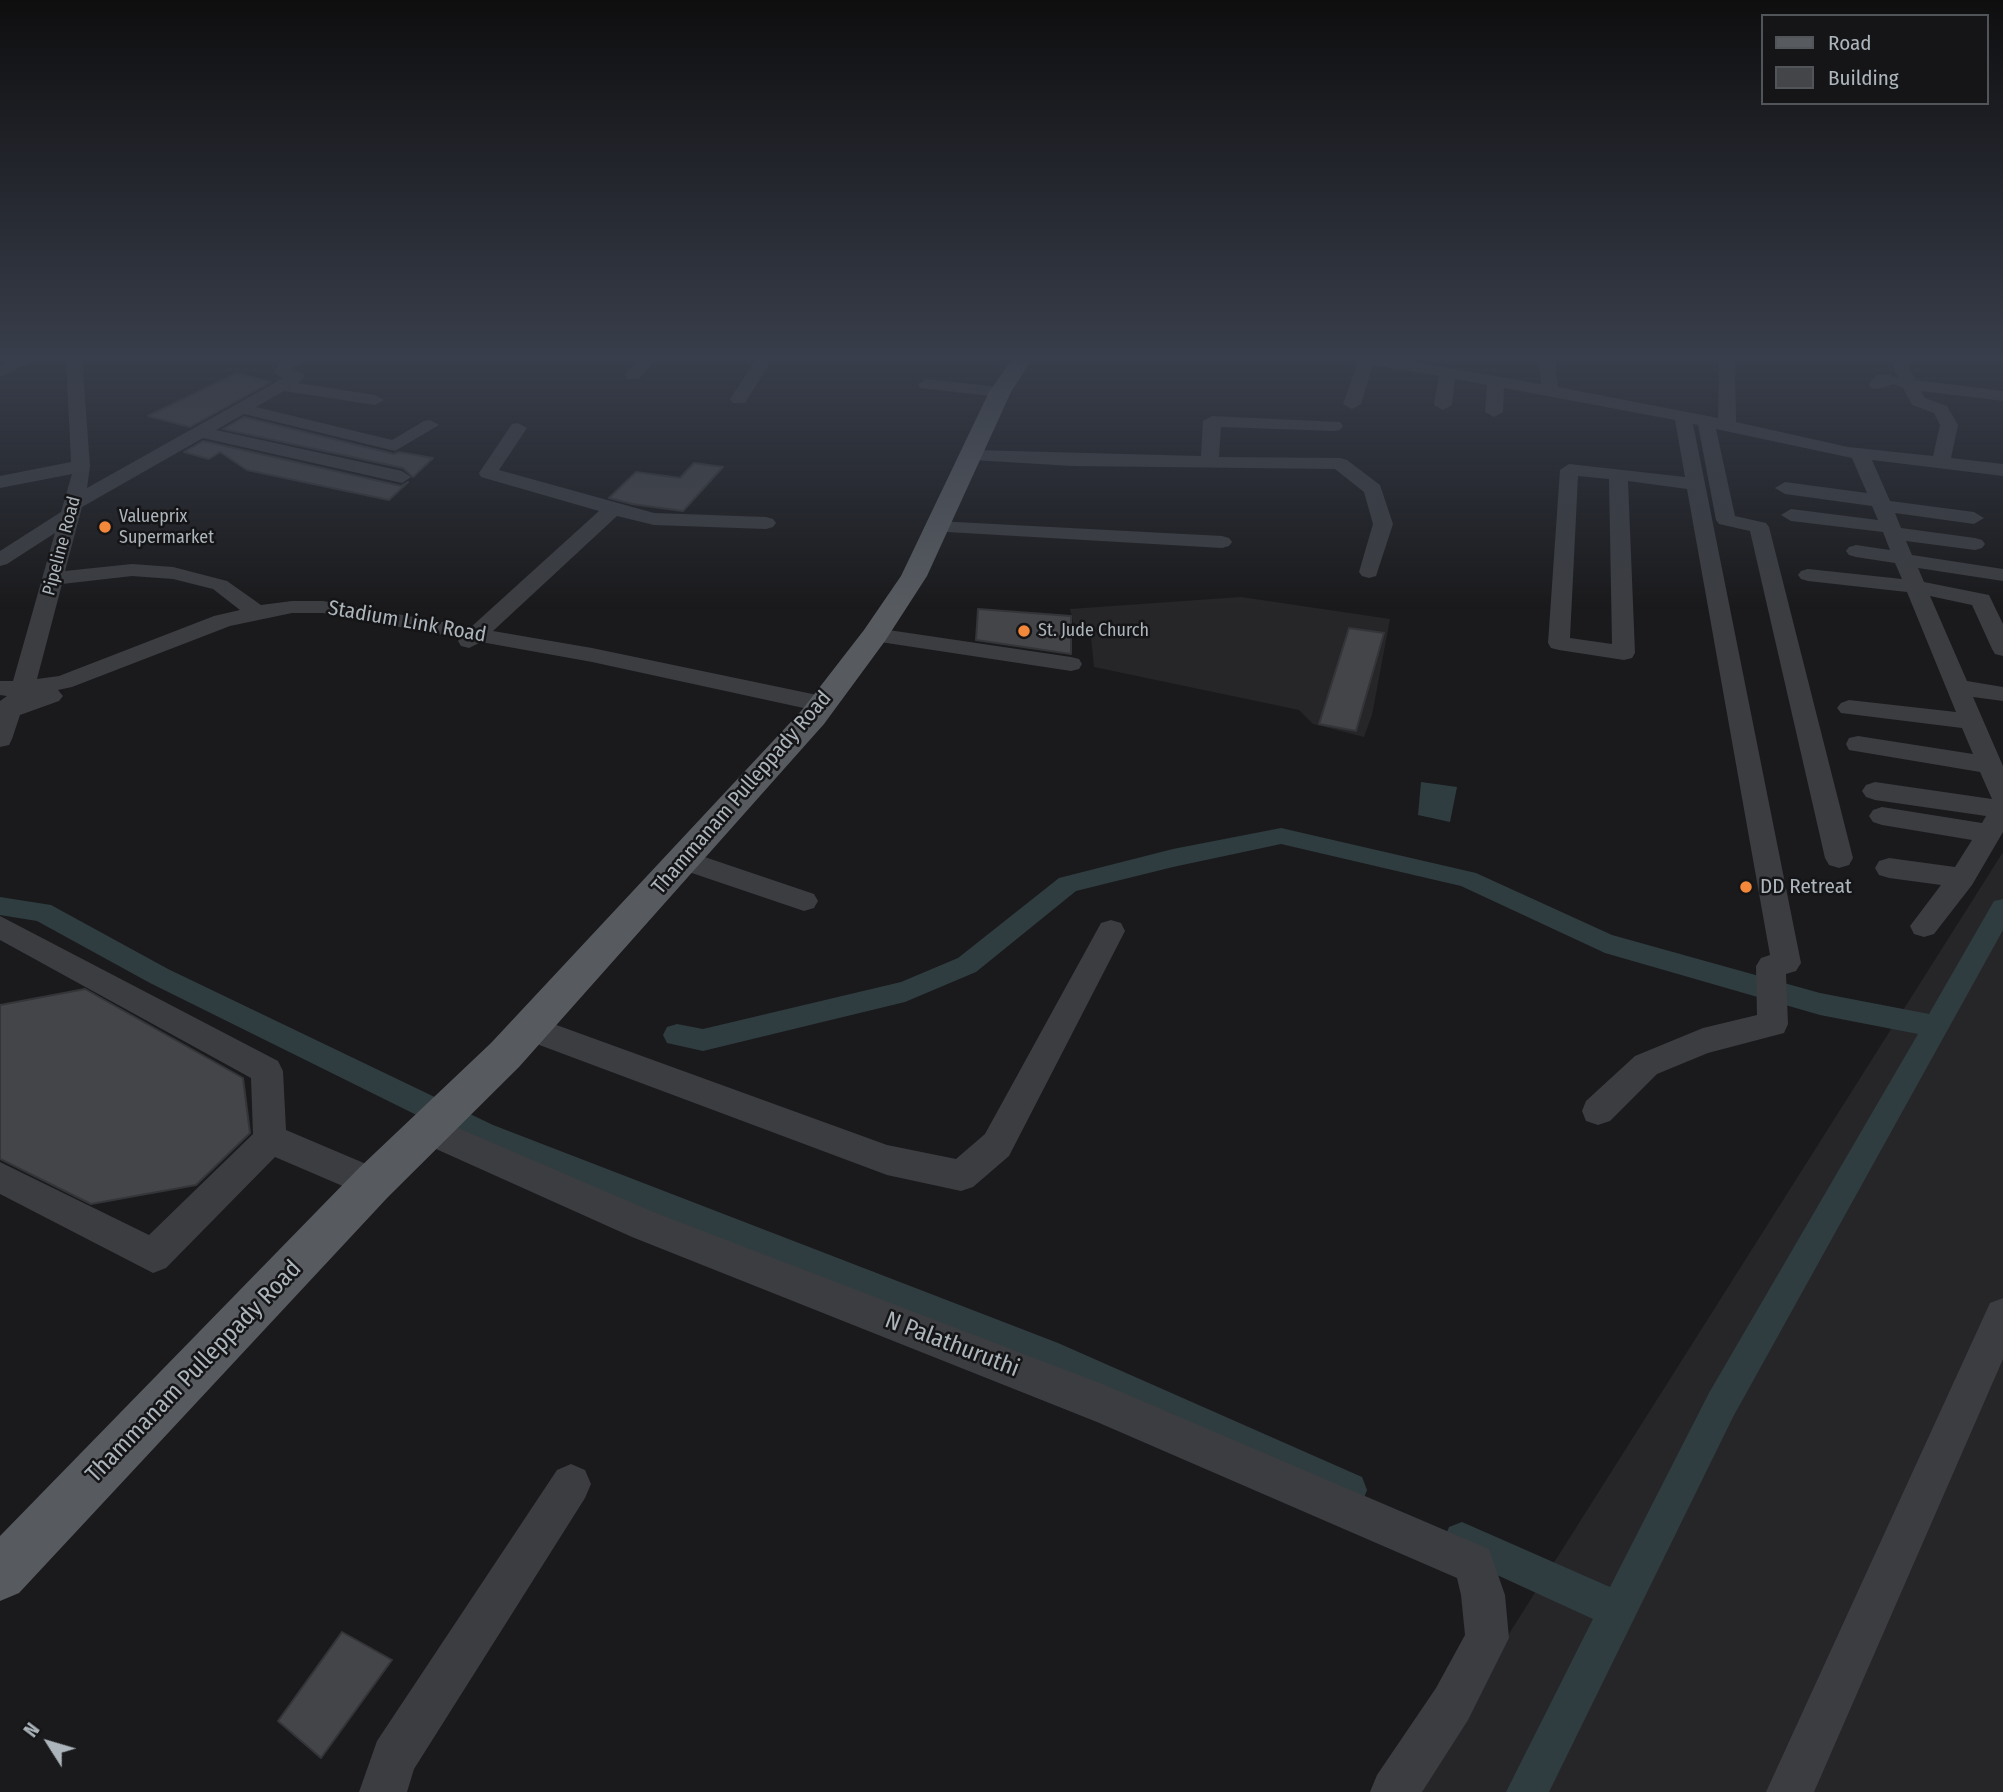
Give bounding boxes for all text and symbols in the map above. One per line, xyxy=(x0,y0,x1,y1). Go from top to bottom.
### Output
legend xyxy=(1762,14,1989,105)
text: Road xyxy=(1828,30,1872,56)
text: Building xyxy=(1828,65,1899,91)
street label: Pipeline Road xyxy=(38,494,86,598)
place label: Valueprix Supermarket xyxy=(119,506,214,548)
marker: Valueprix Supermarket xyxy=(97,519,113,535)
street label: Stadium Link Road xyxy=(326,596,488,648)
place label: St. Jude Church xyxy=(1038,620,1149,642)
marker: St. Jude Church xyxy=(1016,623,1032,639)
street label: Thammanam Pulleppady Road xyxy=(647,686,837,900)
place label: DD Retreat xyxy=(1760,874,1852,900)
marker: DD Retreat xyxy=(1738,879,1754,895)
street label: Thammanam Pulleppady Road xyxy=(80,1255,308,1489)
street label: N Palathuruthi xyxy=(881,1306,1023,1384)
north arrow xyxy=(14,1708,84,1778)
text: N xyxy=(19,1719,44,1742)

